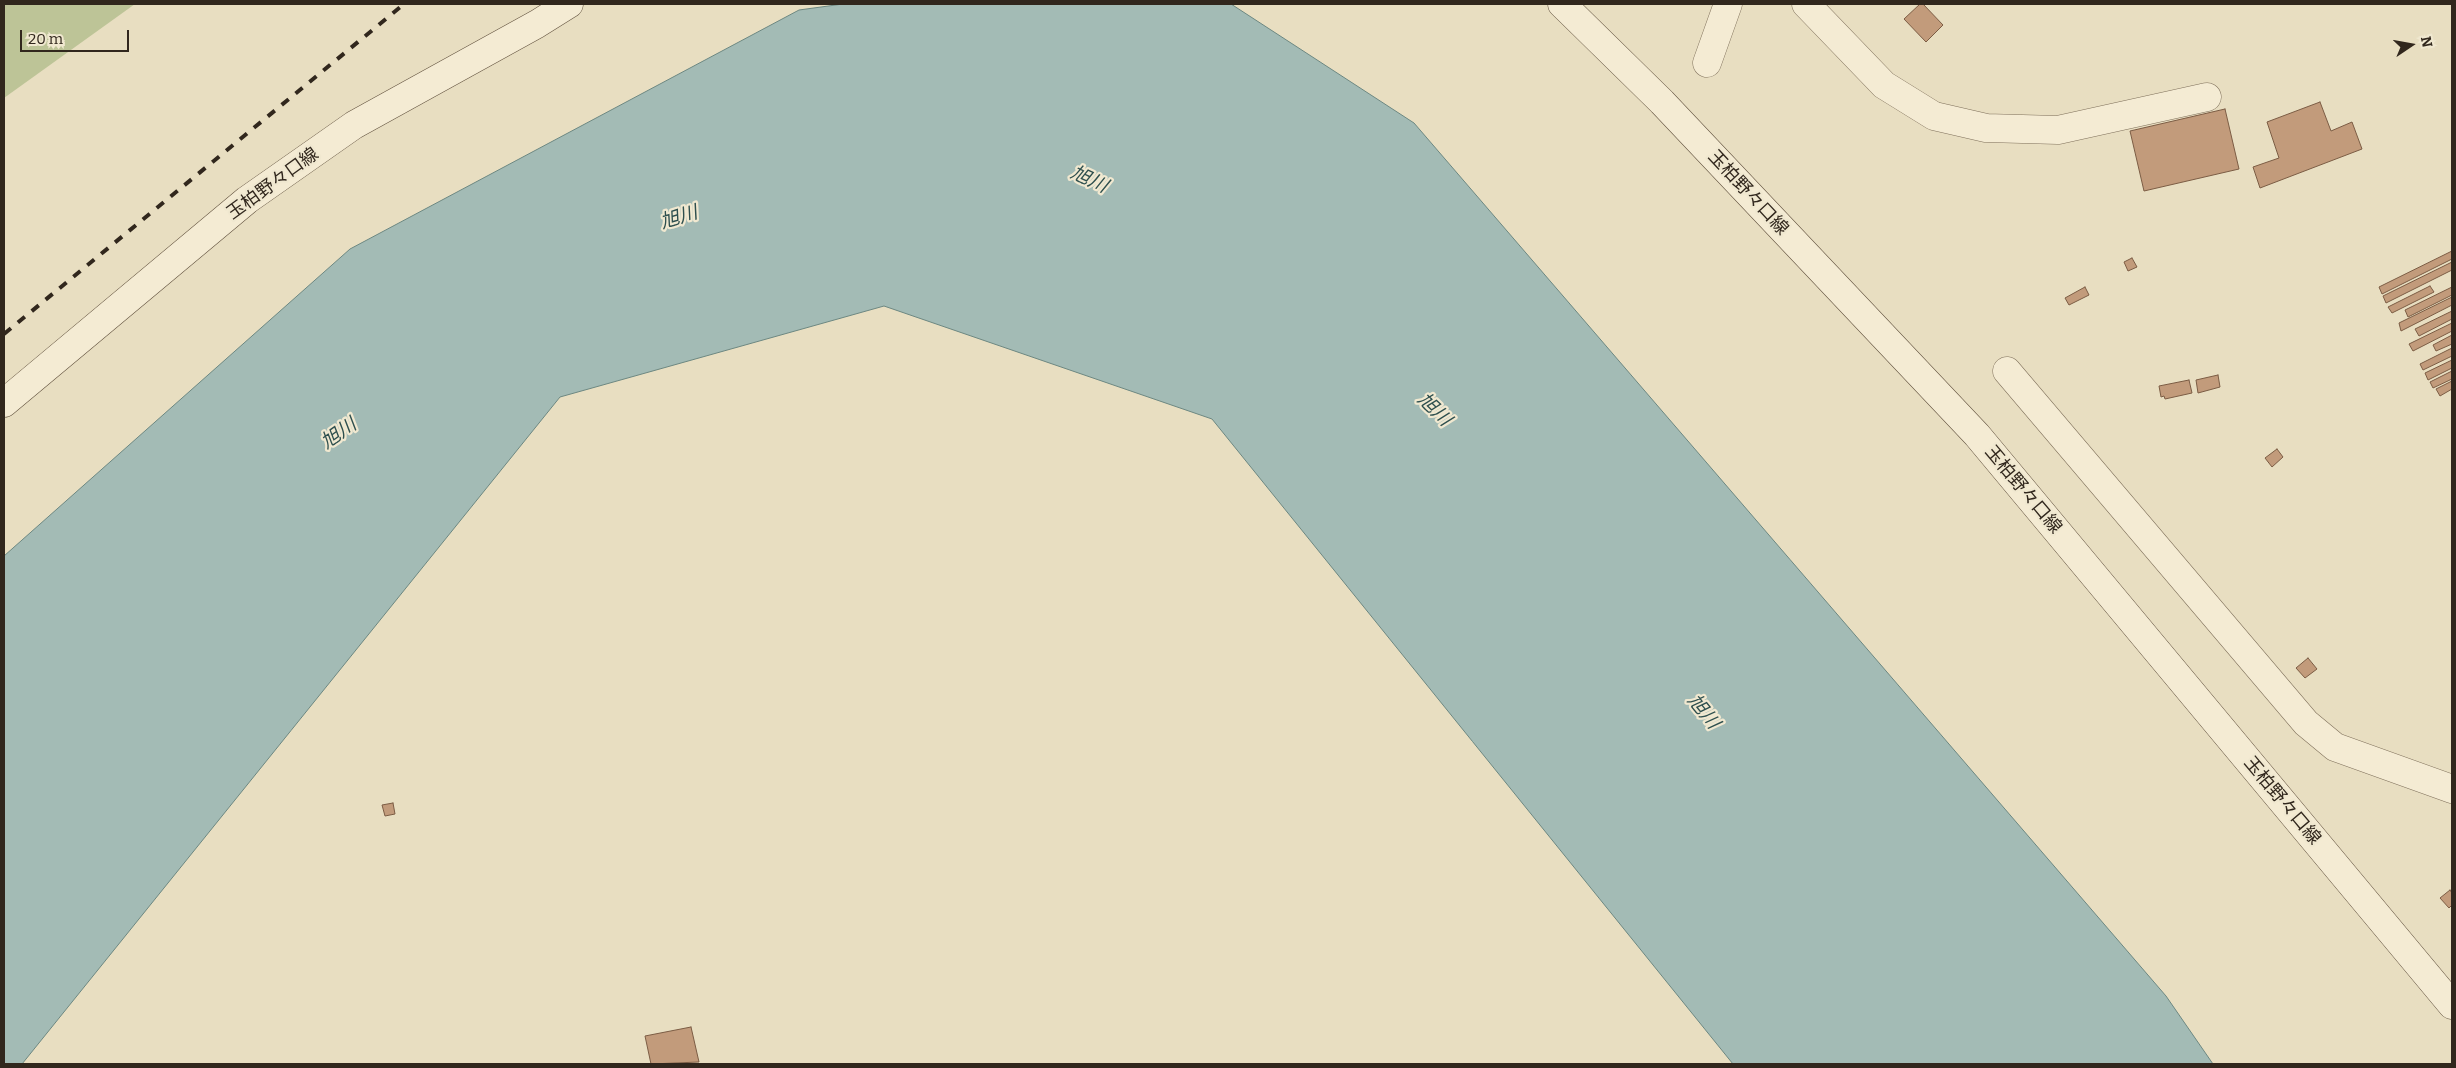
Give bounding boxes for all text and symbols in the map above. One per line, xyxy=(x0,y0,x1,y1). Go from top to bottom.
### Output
scale bar xyxy=(22,20,131,52)
north arrow xyxy=(2386,20,2436,70)
text: 20 m xyxy=(28,30,63,48)
text: N xyxy=(2417,35,2436,49)
street label: 玉柏野々口線 xyxy=(223,144,323,224)
street label: 玉柏野々口線 xyxy=(1703,146,1793,240)
water label: 旭川 xyxy=(1067,162,1111,198)
water label: 旭川 xyxy=(657,202,701,234)
water label: 旭川 xyxy=(1412,389,1456,431)
water label: 旭川 xyxy=(317,414,361,454)
street label: 玉柏野々口線 xyxy=(1980,442,2066,538)
water label: 旭川 xyxy=(1682,690,1724,734)
street label: 玉柏野々口線 xyxy=(2239,753,2325,849)

